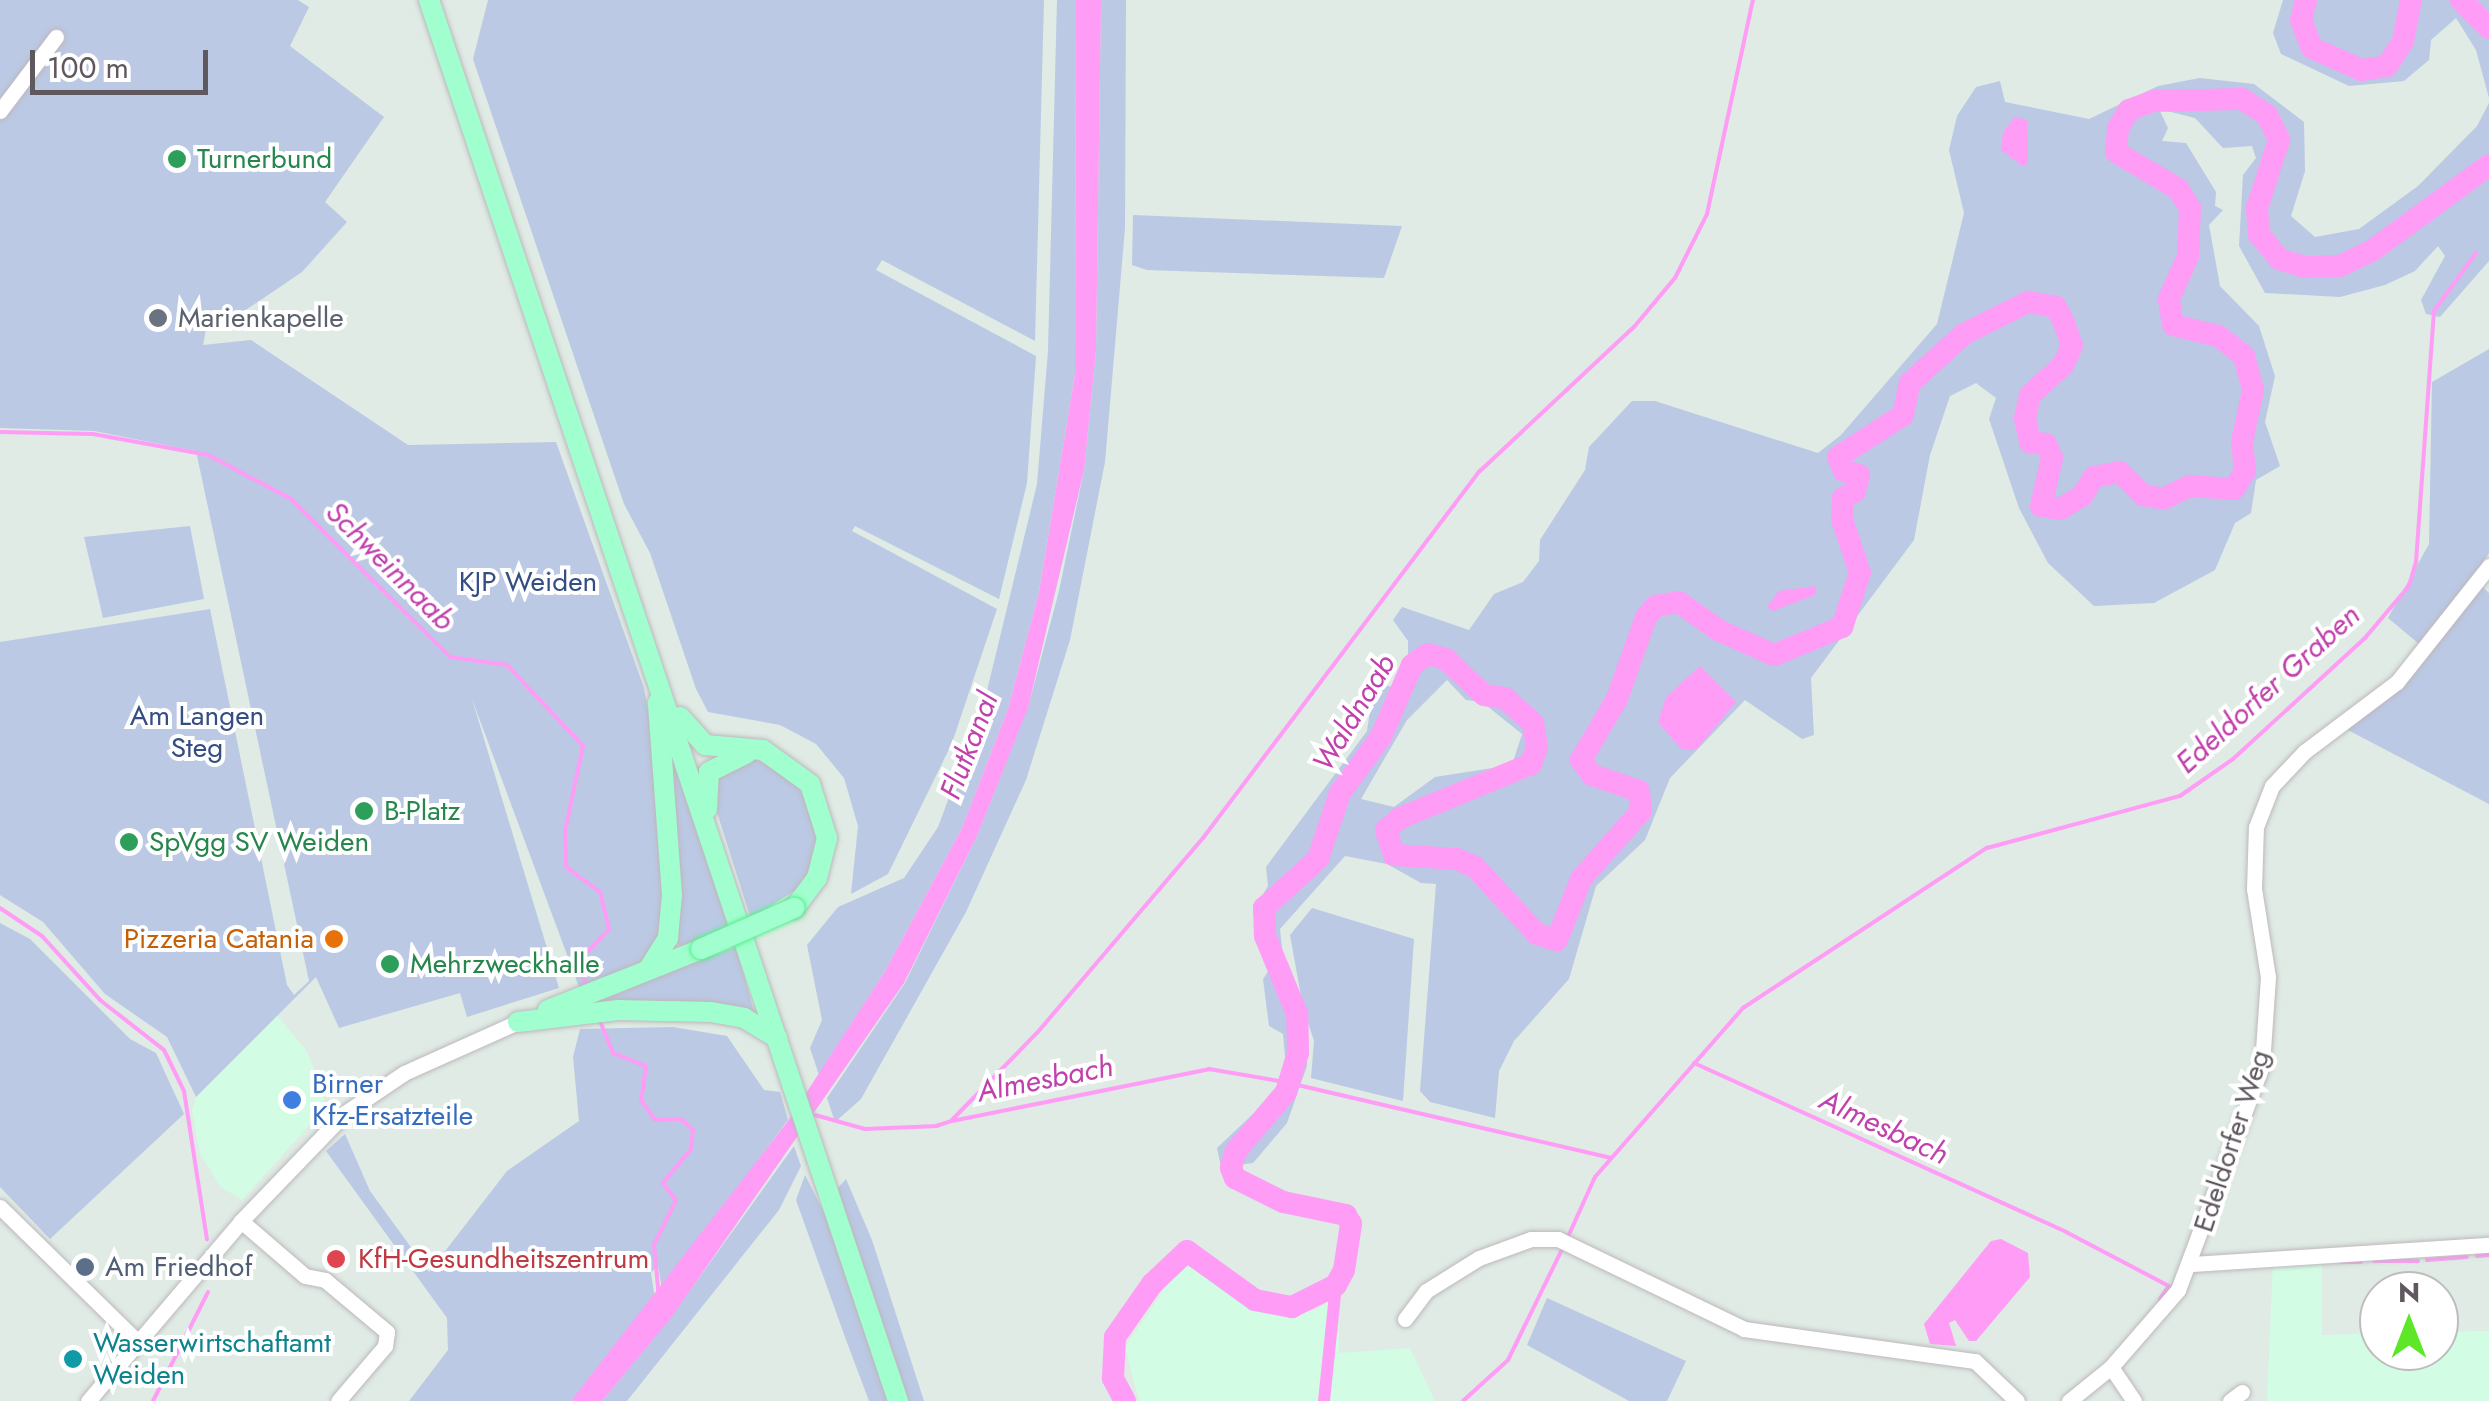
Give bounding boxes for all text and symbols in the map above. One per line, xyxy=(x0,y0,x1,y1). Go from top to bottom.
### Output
scale bar xyxy=(35,30,212,92)
text: 100 m xyxy=(47,46,129,89)
place label: Turnerbund xyxy=(197,142,332,176)
marker: Turnerbund xyxy=(166,148,188,170)
place label: Marienkapelle xyxy=(178,301,344,335)
marker: Marienkapelle xyxy=(147,307,169,329)
water label: Schweinnaab xyxy=(318,494,462,638)
park label: KJP Weiden xyxy=(459,565,597,599)
water label: Edeldorfer Graben xyxy=(2169,597,2367,781)
water label: Waldnaab xyxy=(1305,648,1403,778)
water label: Flutkanal xyxy=(932,688,1006,804)
park label: Am Langen Steg xyxy=(130,699,264,765)
place label: B-Platz xyxy=(384,794,460,828)
marker: B-Platz xyxy=(353,800,375,822)
place label: SpVgg SV Weiden xyxy=(149,825,369,859)
marker: SpVgg SV Weiden xyxy=(118,831,140,853)
place label: Pizzeria Catania xyxy=(124,922,314,956)
marker: Pizzeria Catania xyxy=(323,928,345,950)
place label: Mehrzweckhalle xyxy=(410,947,600,981)
marker: Mehrzweckhalle xyxy=(379,953,401,975)
street label: Edeldorfer Weg xyxy=(2187,1046,2277,1236)
water label: Almesbach xyxy=(974,1048,1116,1110)
place label: Birner Kfz-Ersatzteile xyxy=(312,1067,473,1133)
water label: Almesbach xyxy=(1814,1082,1954,1172)
marker: Birner Kfz-Ersatzteile xyxy=(281,1089,303,1111)
place label: KfH-Gesundheitszentrum xyxy=(358,1242,649,1276)
marker: KfH-Gesundheitszentrum xyxy=(323,1246,349,1272)
place label: Am Friedhof xyxy=(105,1250,252,1284)
marker: Am Friedhof xyxy=(74,1256,96,1278)
north arrow xyxy=(2359,1271,2459,1371)
text: N xyxy=(2398,1272,2420,1313)
place label: Wasserwirtschaftamt Weiden xyxy=(93,1326,331,1392)
marker: Wasserwirtschaftamt Weiden xyxy=(62,1348,84,1370)

